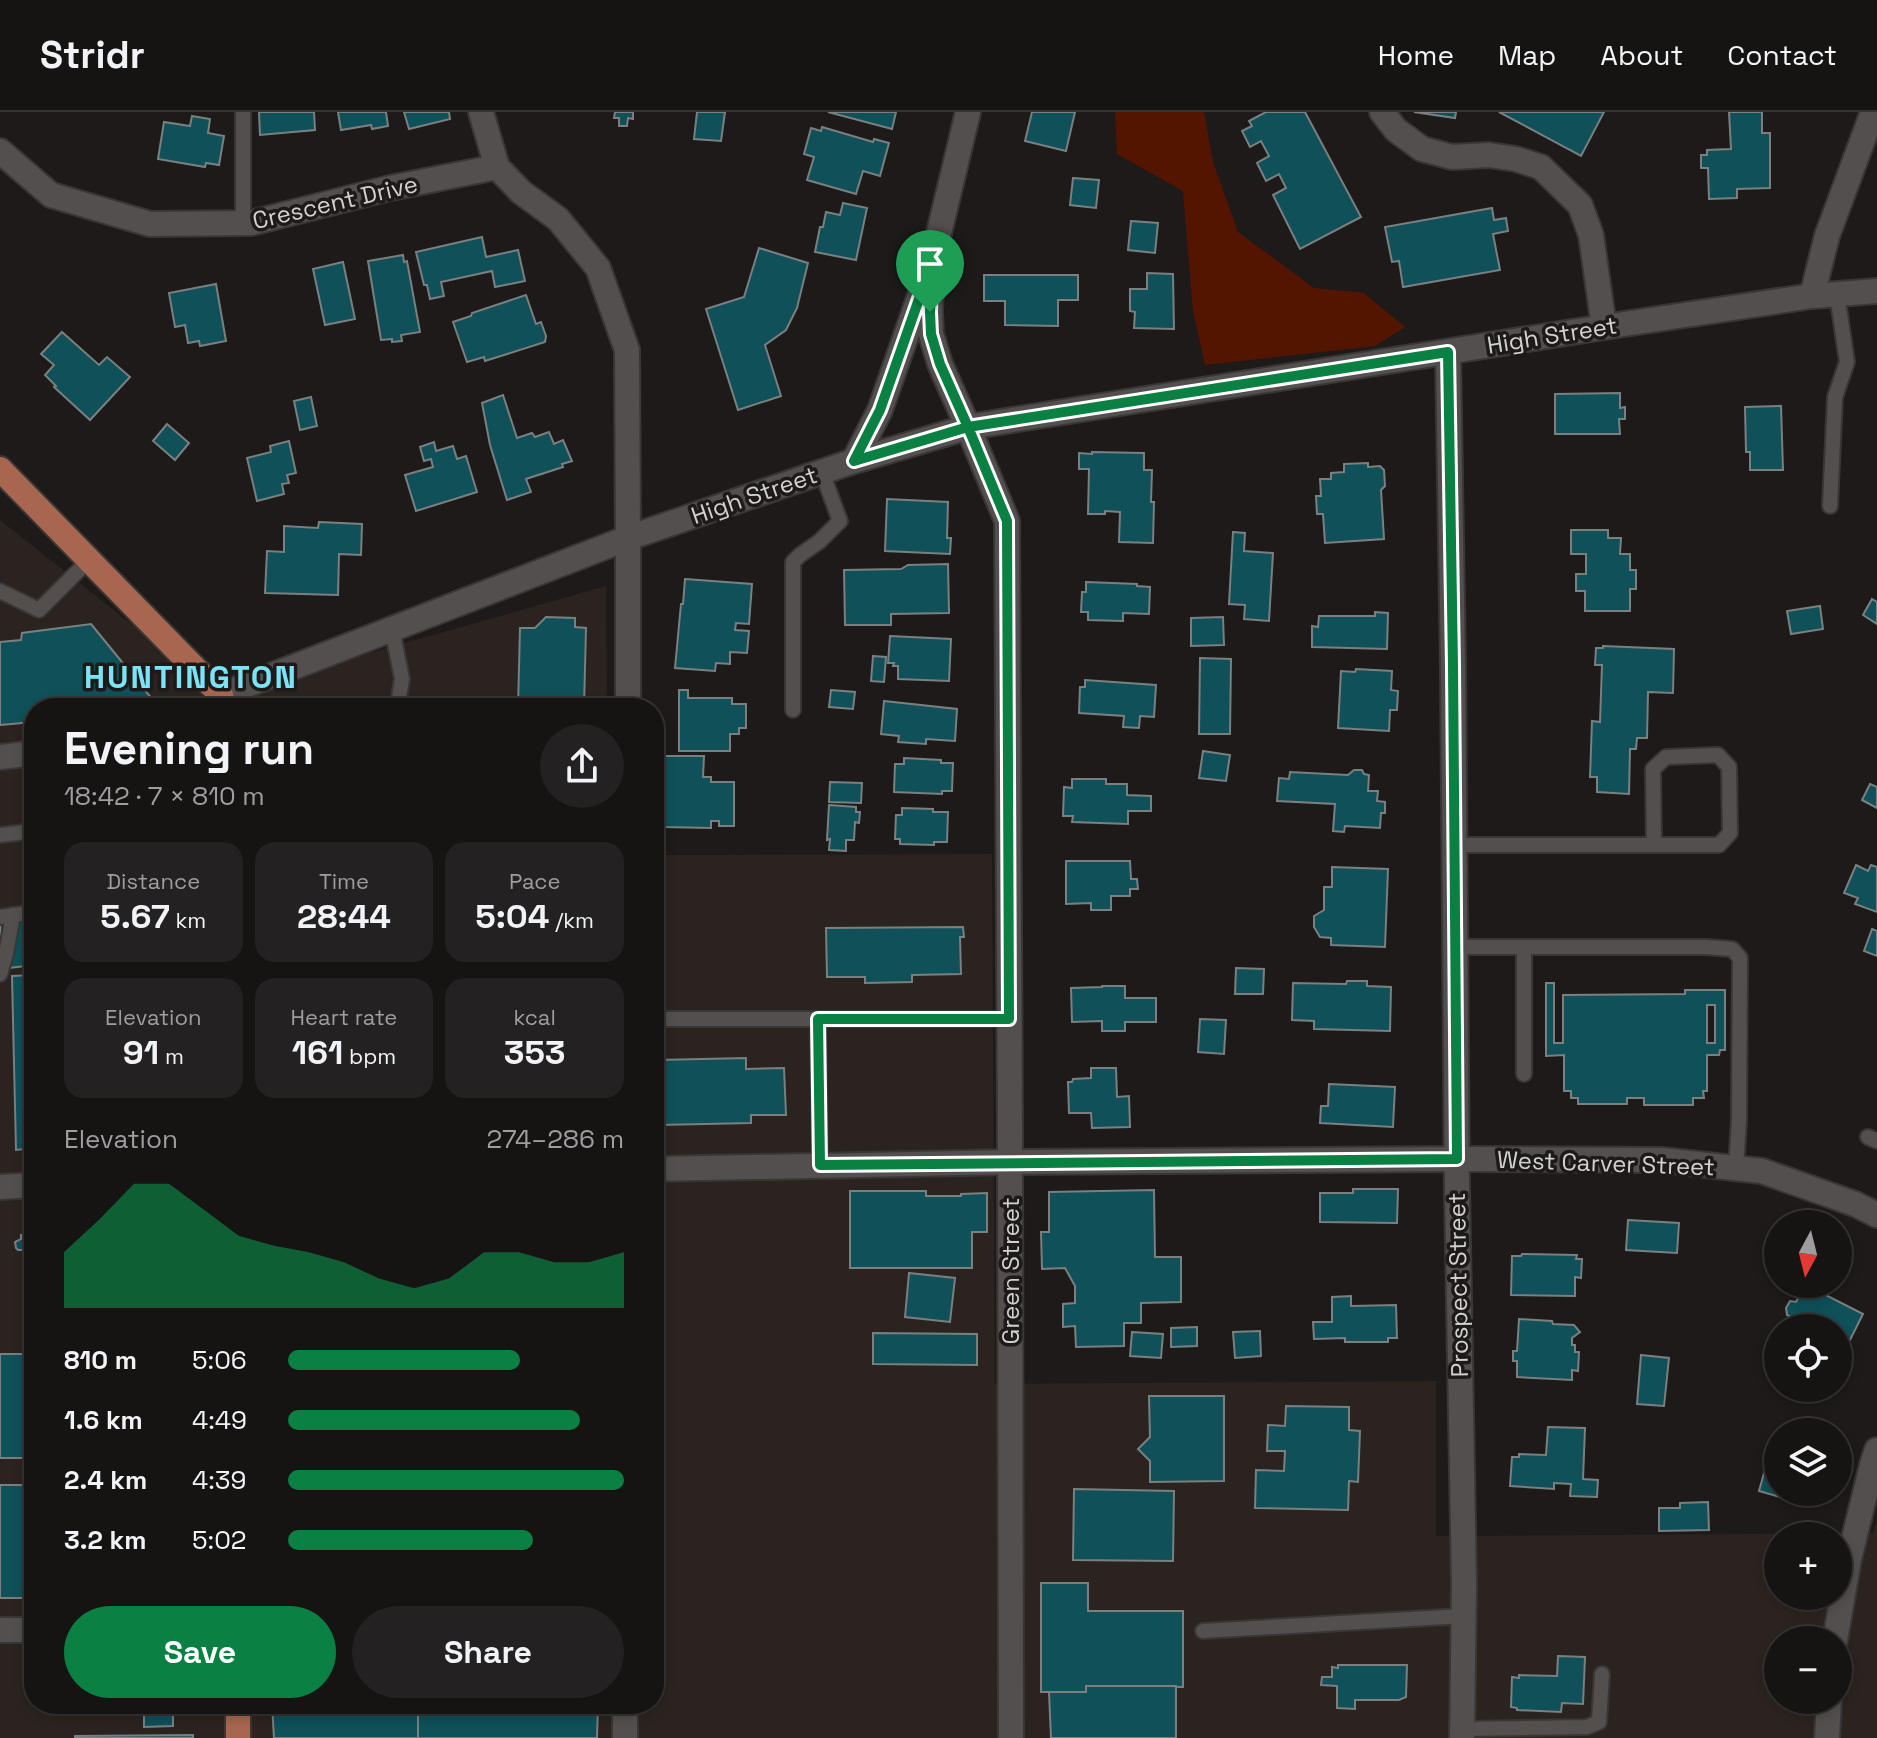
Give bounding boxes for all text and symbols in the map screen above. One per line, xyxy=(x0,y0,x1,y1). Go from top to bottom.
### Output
text: Stridr xyxy=(40,31,145,79)
text: Home xyxy=(1378,37,1454,73)
text: Map xyxy=(1498,37,1556,73)
text: About xyxy=(1600,37,1683,73)
text: Contact xyxy=(1727,37,1837,73)
street label: Crescent Drive xyxy=(249,168,421,236)
pin xyxy=(896,230,964,312)
icon: arrive xyxy=(908,242,952,286)
street label: High Street xyxy=(1485,309,1619,361)
street label: High Street xyxy=(687,459,821,531)
district label: HUNTINGTON xyxy=(84,657,298,697)
text: Evening run xyxy=(64,721,314,777)
button: share xyxy=(540,724,624,808)
text: 18:42 · 7 × 810 m xyxy=(64,779,265,813)
text: Distance xyxy=(106,867,200,895)
text: Time xyxy=(319,867,369,895)
text: Pace xyxy=(509,867,560,895)
text: 5.67 xyxy=(100,895,170,938)
text: 28:44 xyxy=(297,895,391,938)
text: 5:04 xyxy=(475,895,549,938)
text: km xyxy=(170,906,206,934)
text: /km xyxy=(549,906,594,934)
text: Elevation xyxy=(105,1003,202,1031)
text: Heart rate xyxy=(291,1003,397,1031)
text: kcal xyxy=(513,1003,556,1031)
text: 91 xyxy=(123,1031,159,1074)
text: 161 xyxy=(292,1031,343,1074)
text: 353 xyxy=(504,1031,566,1074)
text: m xyxy=(159,1042,184,1070)
text: bpm xyxy=(343,1042,396,1070)
text: Elevation xyxy=(64,1122,178,1156)
text: 274–286 m xyxy=(487,1122,624,1156)
street label: West Carver Street xyxy=(1497,1144,1715,1182)
street label: Prospect Street xyxy=(1441,1192,1475,1378)
street label: Green Street xyxy=(995,1197,1026,1345)
north arrow xyxy=(1764,1210,1852,1298)
map controls xyxy=(1764,1210,1852,1714)
button: locate xyxy=(1764,1314,1852,1402)
text: 810 m xyxy=(64,1343,137,1377)
text: 5:06 xyxy=(192,1343,247,1377)
text: 1.6 km xyxy=(64,1403,143,1437)
text: 4:49 xyxy=(192,1403,247,1437)
button: layers xyxy=(1764,1418,1852,1506)
text: 2.4 km xyxy=(64,1463,147,1497)
text: 4:39 xyxy=(192,1463,246,1497)
button: + xyxy=(1764,1522,1852,1610)
text: 3.2 km xyxy=(64,1523,146,1557)
text: 5:02 xyxy=(192,1523,247,1557)
button: Save xyxy=(64,1606,336,1698)
button: Share xyxy=(352,1606,624,1698)
button: − xyxy=(1764,1626,1852,1714)

